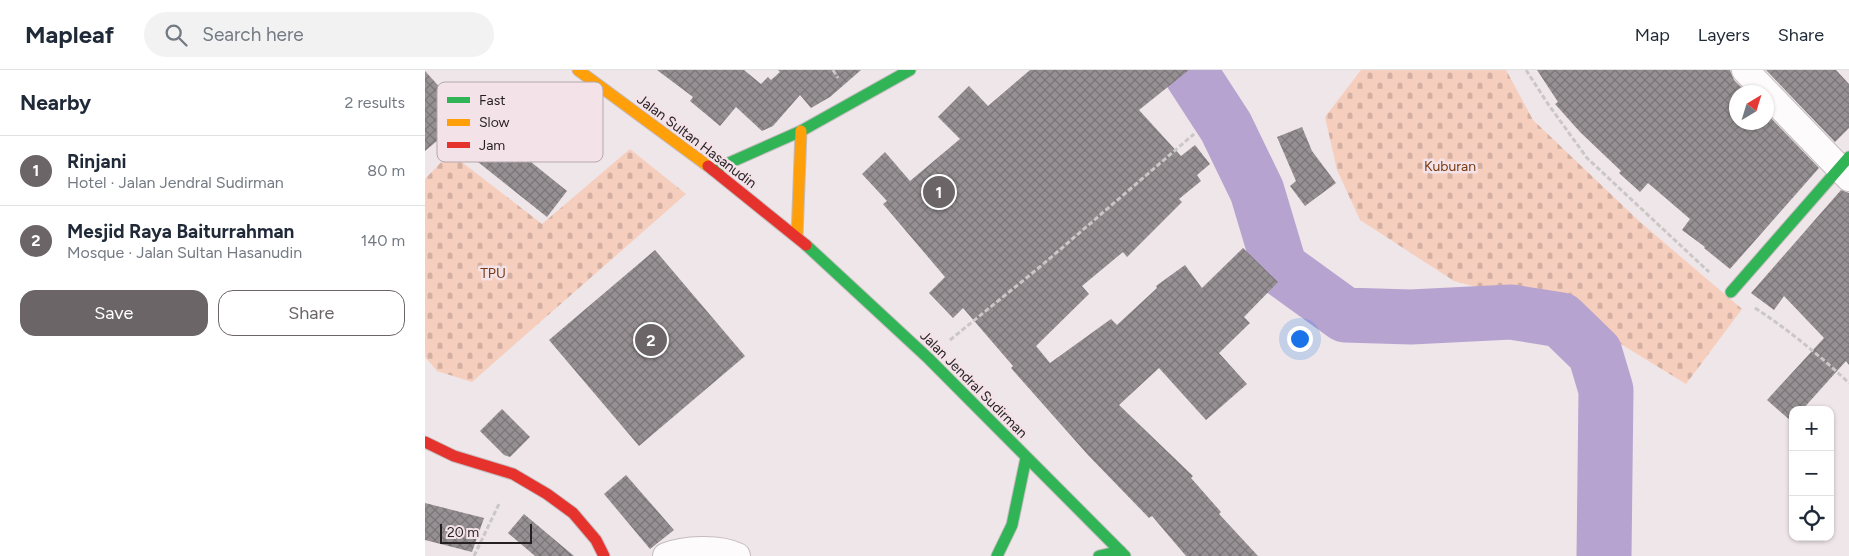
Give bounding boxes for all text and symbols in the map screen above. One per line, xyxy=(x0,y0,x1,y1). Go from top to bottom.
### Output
search box xyxy=(144,12,494,57)
text: Mapleaf xyxy=(25,20,114,49)
icon: search xyxy=(162,21,190,49)
text: Search here xyxy=(202,23,304,46)
text: Map xyxy=(1635,24,1670,46)
text: Layers xyxy=(1698,24,1750,46)
text: Share xyxy=(1778,24,1824,46)
legend xyxy=(437,82,603,162)
north arrow xyxy=(1729,85,1774,130)
text: Nearby xyxy=(20,90,91,115)
street label: Jalan Sultan Hasanudin xyxy=(634,91,760,192)
text: Fast xyxy=(479,92,505,109)
text: 2 results xyxy=(345,93,405,112)
text: Slow xyxy=(479,114,510,131)
text: Jam xyxy=(479,137,505,154)
text: Rinjani xyxy=(67,150,126,173)
park label: Kuburan xyxy=(1424,158,1476,175)
text: 1 xyxy=(33,161,39,180)
text: 80 m xyxy=(367,161,405,180)
text: Hotel · Jalan Jendral Sudirman xyxy=(67,173,284,192)
pin: 1 xyxy=(923,173,955,211)
text: Mesjid Raya Baiturrahman xyxy=(67,220,294,243)
text: 2 xyxy=(31,231,41,250)
text: 140 m xyxy=(361,231,405,250)
text: Mosque · Jalan Sultan Hasanudin xyxy=(67,243,302,262)
park label: TPU xyxy=(480,265,506,282)
button: Save xyxy=(20,290,208,336)
button: Share xyxy=(218,290,405,336)
pin: 2 xyxy=(635,321,667,359)
your location xyxy=(1287,326,1313,352)
street label: Jalan Jendral Sudirman xyxy=(917,327,1031,442)
map controls xyxy=(1789,406,1834,541)
button: + xyxy=(1789,406,1834,451)
button: − xyxy=(1789,451,1834,496)
button: locate xyxy=(1789,496,1834,541)
scale bar xyxy=(440,521,533,544)
text: 20 m xyxy=(447,524,479,541)

